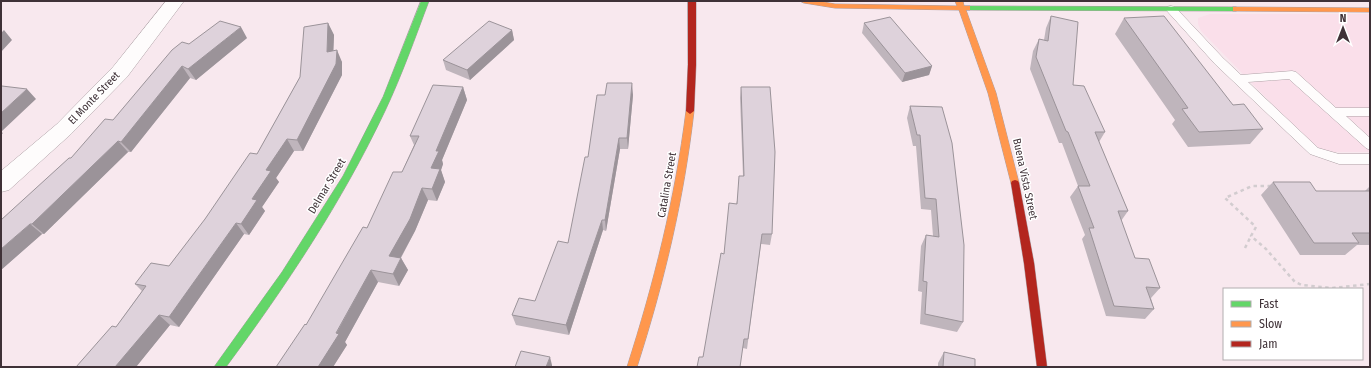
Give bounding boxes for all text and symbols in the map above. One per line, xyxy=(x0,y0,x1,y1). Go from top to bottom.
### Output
north arrow xyxy=(1323,8,1363,48)
text: N xyxy=(1340,12,1346,25)
street label: El Monte Street xyxy=(66,69,123,127)
street label: Buena Vista Street xyxy=(1010,137,1040,221)
street label: Catalina Street xyxy=(655,151,679,219)
street label: Delmar Street xyxy=(305,156,349,216)
legend xyxy=(1223,288,1363,360)
text: Fast xyxy=(1259,297,1278,311)
text: Slow xyxy=(1259,317,1282,331)
text: Jam xyxy=(1259,337,1277,351)

